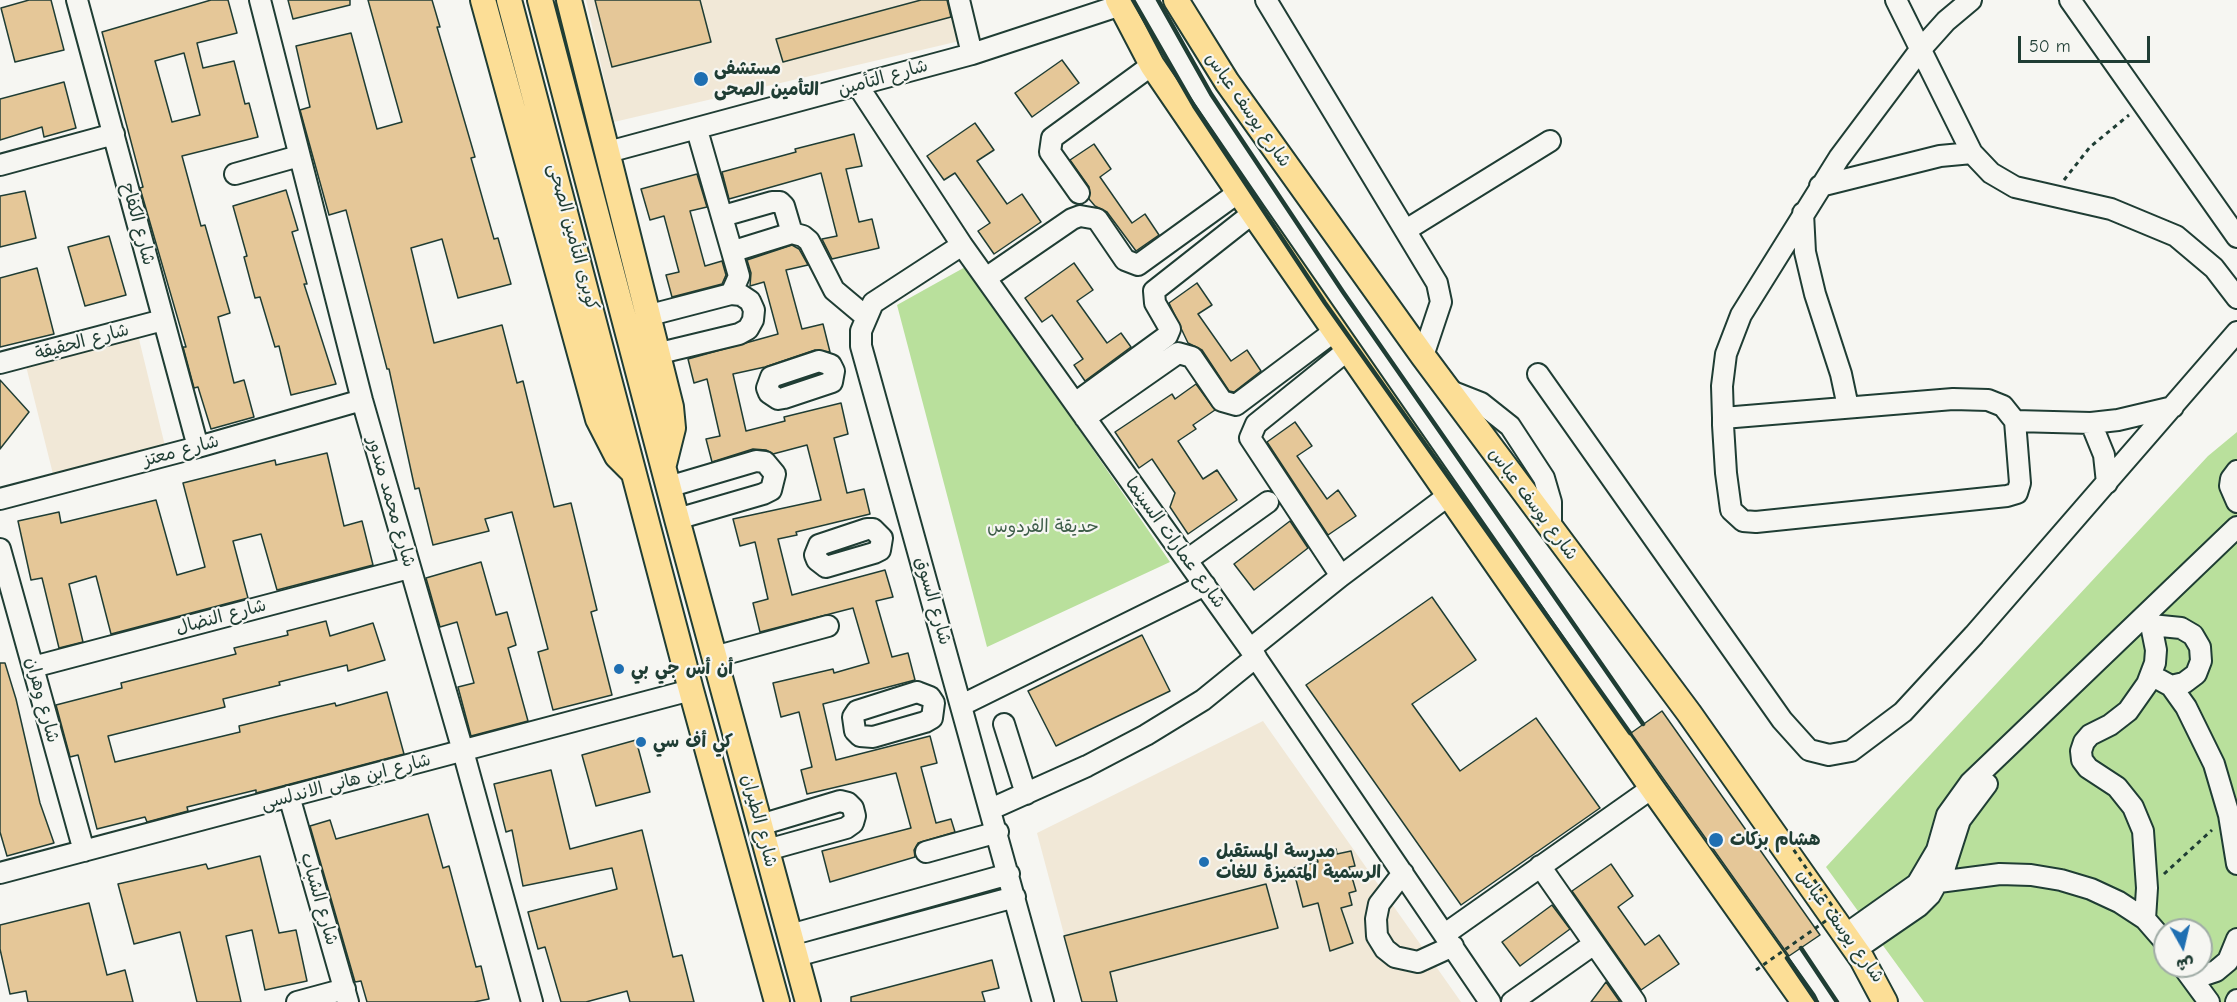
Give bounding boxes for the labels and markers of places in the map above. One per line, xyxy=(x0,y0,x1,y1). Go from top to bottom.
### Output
place label: مستشفى التأمين الصحى xyxy=(714,58,819,100)
marker: مستشفى التأمين الصحى xyxy=(692,70,710,88)
place label: أن أس جي بي xyxy=(631,658,733,680)
marker: أن أس جي بي xyxy=(612,662,626,676)
place label: كي أف سي xyxy=(653,731,733,753)
marker: كي أف سي xyxy=(634,735,648,749)
place label: هشام بركات xyxy=(1730,829,1820,851)
marker: هشام بركات xyxy=(1707,831,1725,849)
place label: مدرسة المستقبل الرسمية المتميزة للغات xyxy=(1216,841,1381,884)
marker: مدرسة المستقبل الرسمية المتميزة للغات xyxy=(1197,855,1211,869)

